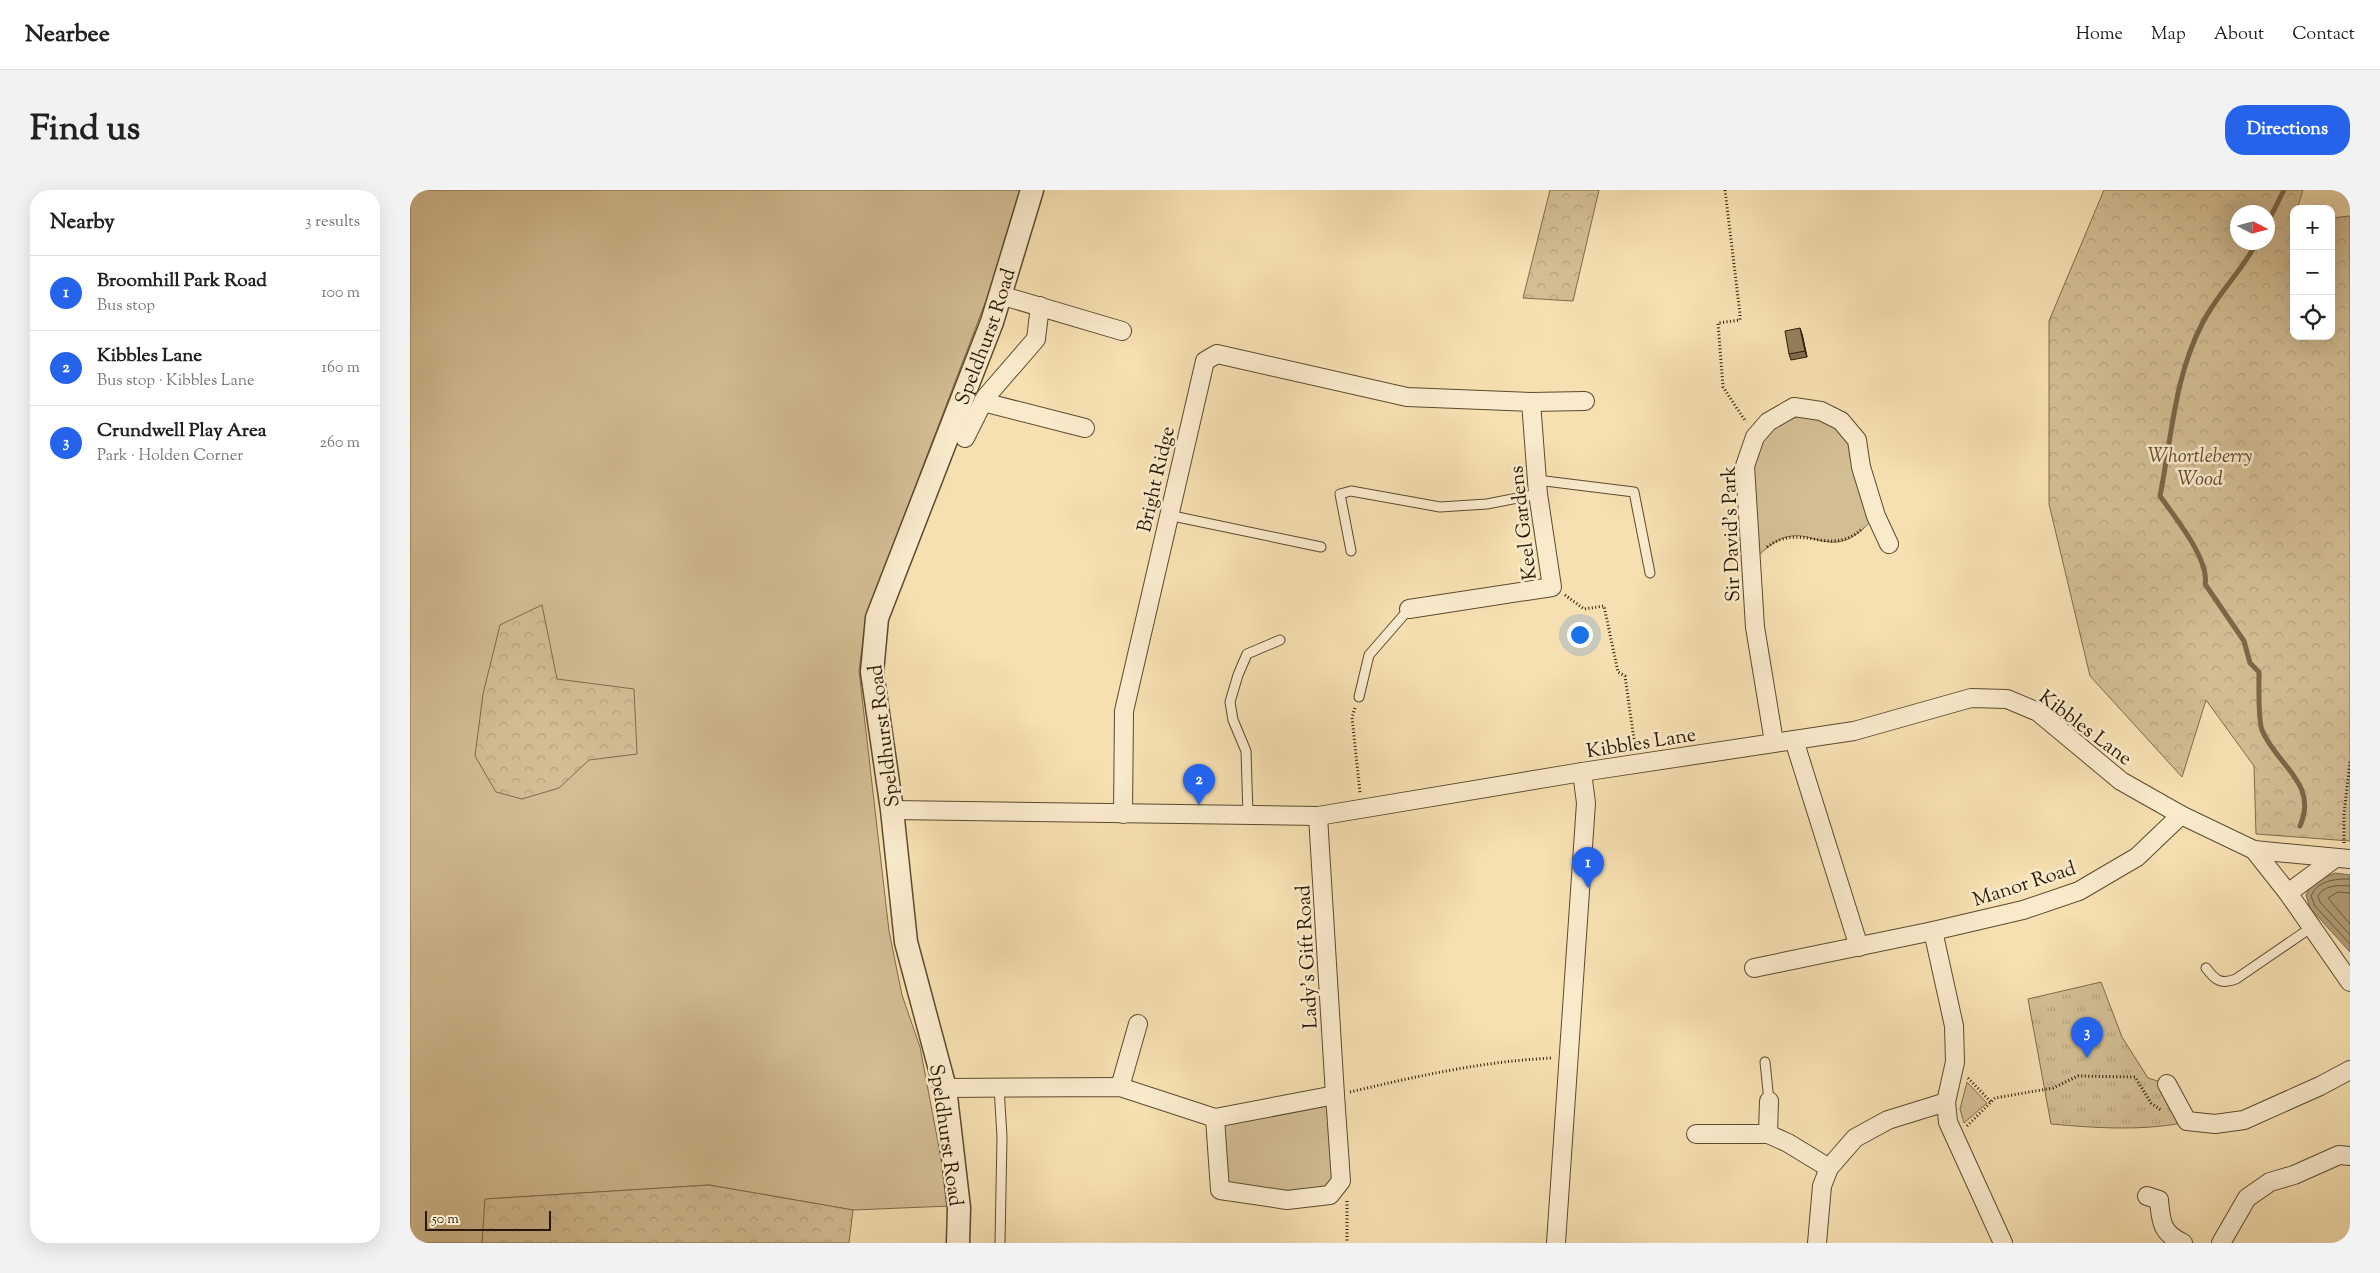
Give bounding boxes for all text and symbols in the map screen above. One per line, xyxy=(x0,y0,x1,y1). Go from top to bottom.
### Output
text: Nearbee xyxy=(25,18,110,52)
text: Home xyxy=(2076,22,2123,48)
text: Map xyxy=(2151,22,2186,48)
text: About xyxy=(2214,22,2264,48)
text: Contact xyxy=(2292,22,2355,48)
text: Find us xyxy=(30,105,140,156)
button: Directions xyxy=(2225,105,2350,155)
north arrow xyxy=(2230,205,2275,250)
map controls xyxy=(2290,205,2335,340)
button: + xyxy=(2290,205,2335,250)
text: Nearby xyxy=(50,208,115,238)
text: 3 results xyxy=(305,211,360,234)
button: − xyxy=(2290,250,2335,295)
street label: Speldhurst Road xyxy=(949,265,1024,410)
text: Broomhill Park Road xyxy=(97,268,267,295)
text: 1 xyxy=(63,282,69,305)
text: 100 m xyxy=(321,282,360,305)
text: Bus stop xyxy=(97,295,155,318)
button: locate xyxy=(2290,295,2335,340)
text: Kibbles Lane xyxy=(97,343,202,370)
text: 2 xyxy=(62,357,70,380)
text: 160 m xyxy=(322,357,360,380)
text: Bus stop · Kibbles Lane xyxy=(97,370,255,393)
text: Crundwell Play Area xyxy=(97,418,267,445)
street label: Bright Ridge xyxy=(1131,424,1184,535)
text: 3 xyxy=(63,432,69,455)
text: 260 m xyxy=(319,432,360,455)
park label: Whortleberry Wood xyxy=(2148,443,2252,495)
text: Park · Holden Corner xyxy=(97,445,243,468)
street label: Keel Gardens xyxy=(1503,464,1546,581)
street label: Sir David's Park xyxy=(1716,465,1749,602)
your location xyxy=(1567,622,1593,648)
street label: Speldhurst Road xyxy=(862,663,909,809)
street label: Kibbles Lane xyxy=(2032,684,2137,774)
street label: Kibbles Lane xyxy=(1585,721,1698,767)
pin: 2 xyxy=(1183,764,1215,805)
pin: 1 xyxy=(1572,847,1604,888)
street label: Manor Road xyxy=(1969,855,2080,916)
street label: Lady's Gift Road xyxy=(1290,884,1327,1029)
pin: 3 xyxy=(2071,1017,2103,1058)
street label: Speldhurst Road xyxy=(920,1062,969,1208)
scale bar xyxy=(425,1208,551,1231)
text: 50 m xyxy=(432,1210,459,1230)

